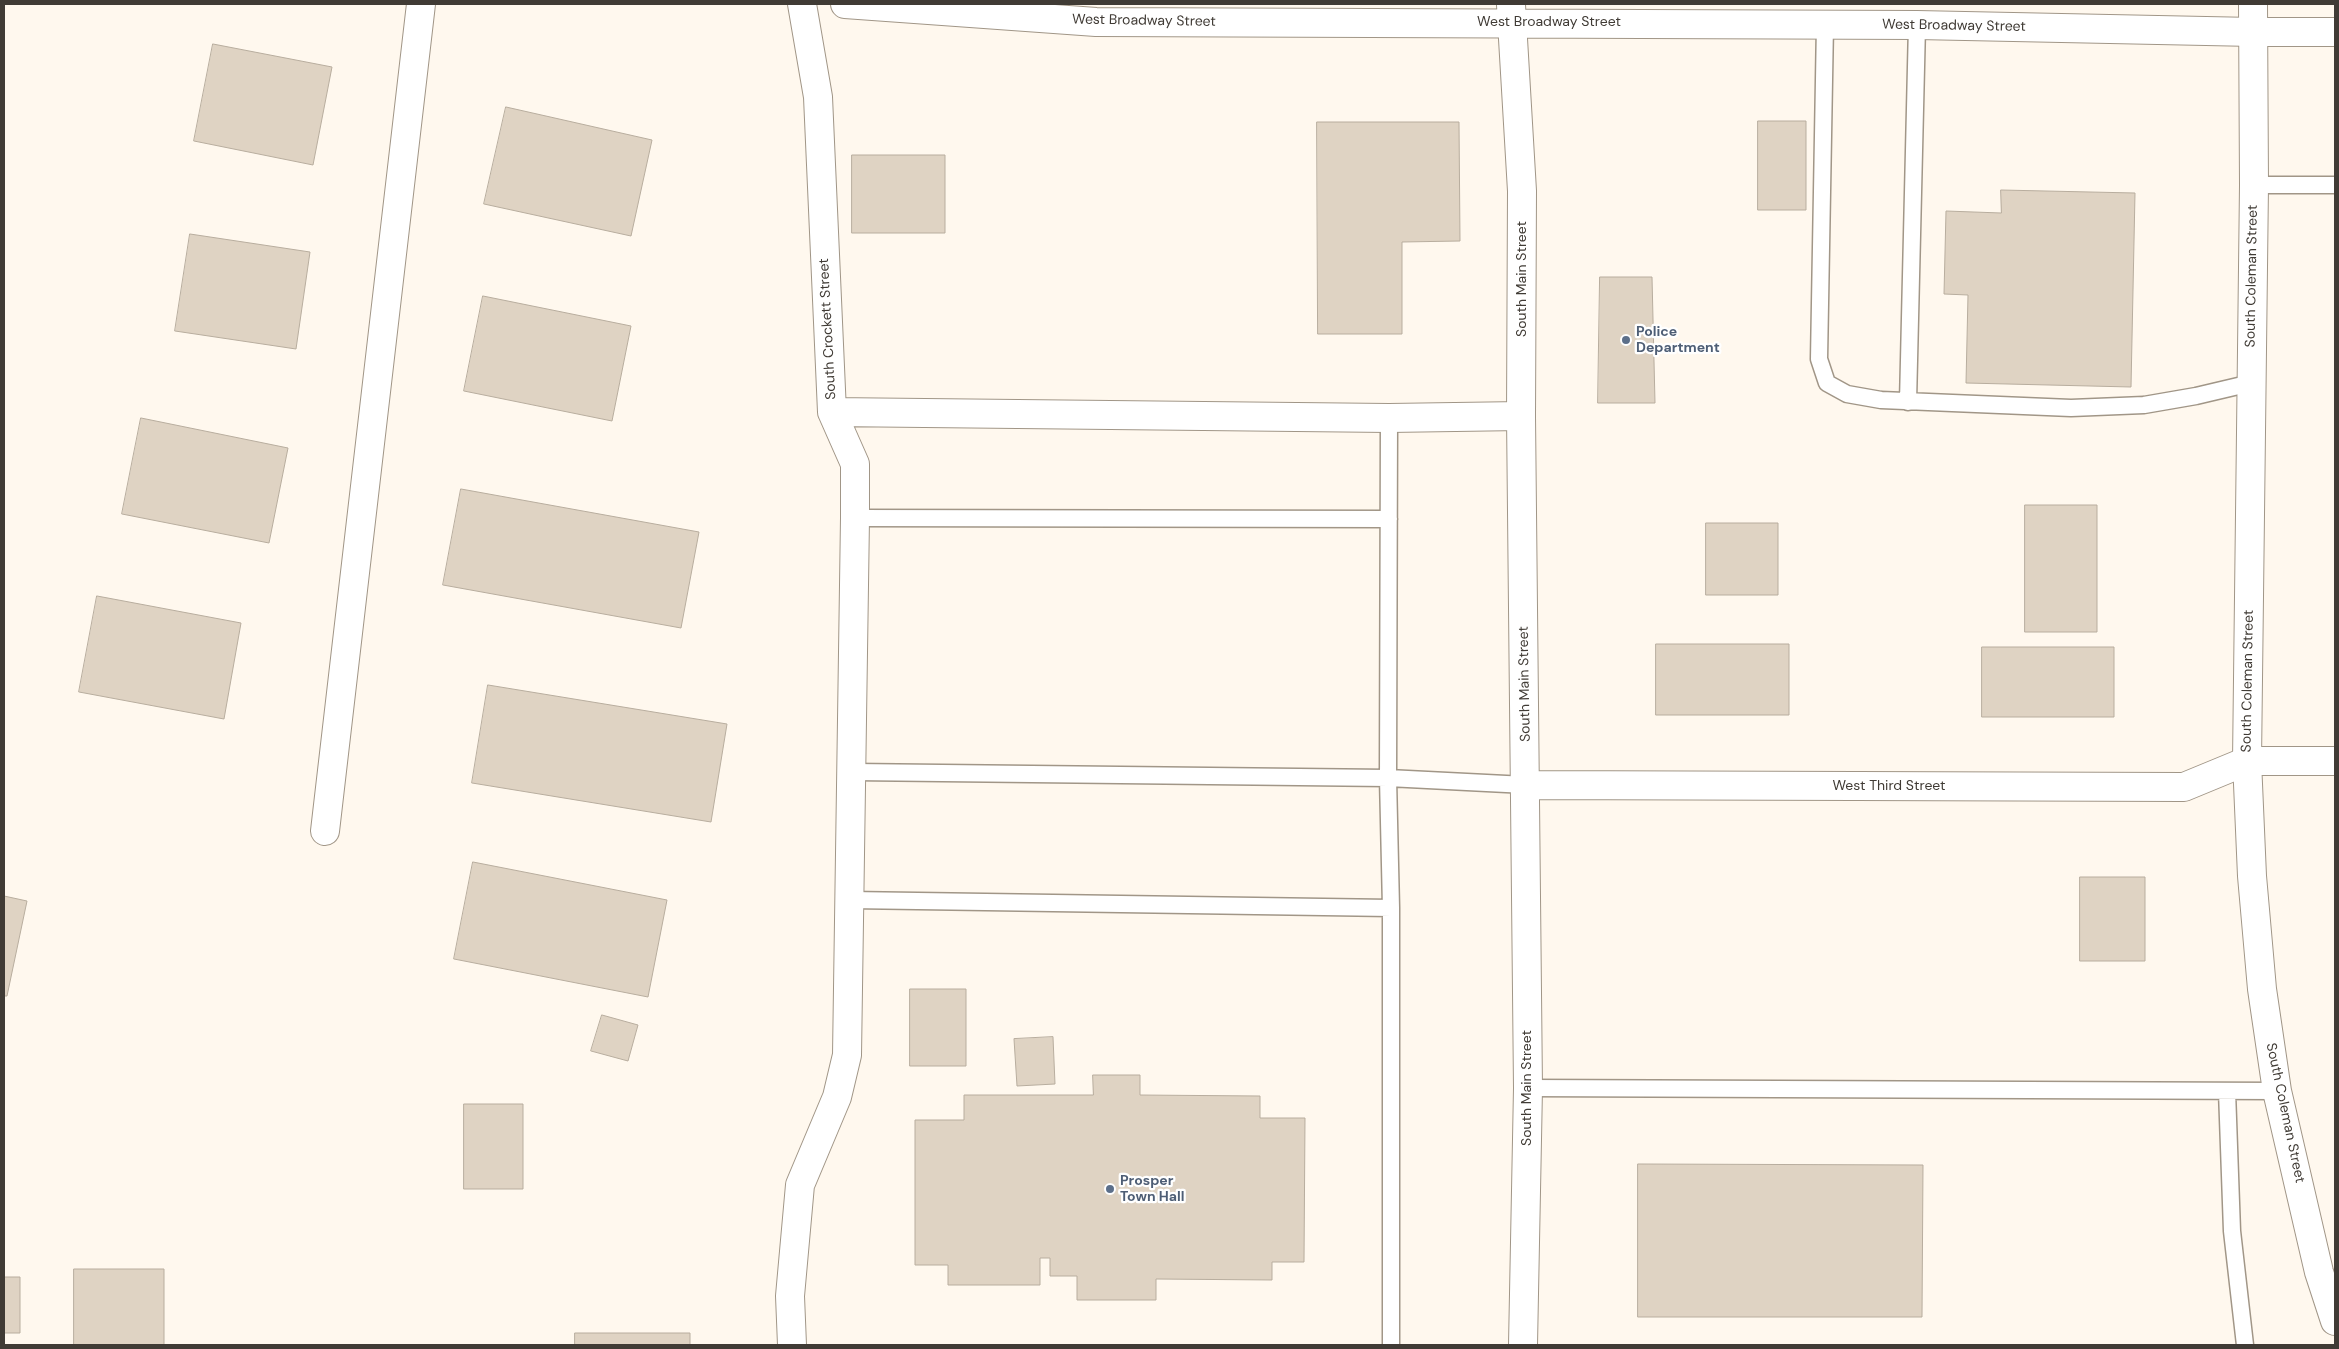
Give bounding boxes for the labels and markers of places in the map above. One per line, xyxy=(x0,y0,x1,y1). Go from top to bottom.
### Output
place label: Police Department xyxy=(1636,324,1720,357)
marker: Police Department xyxy=(1620,334,1632,346)
place label: Prosper Town Hall xyxy=(1120,1173,1184,1206)
marker: Prosper Town Hall xyxy=(1104,1183,1116,1195)

